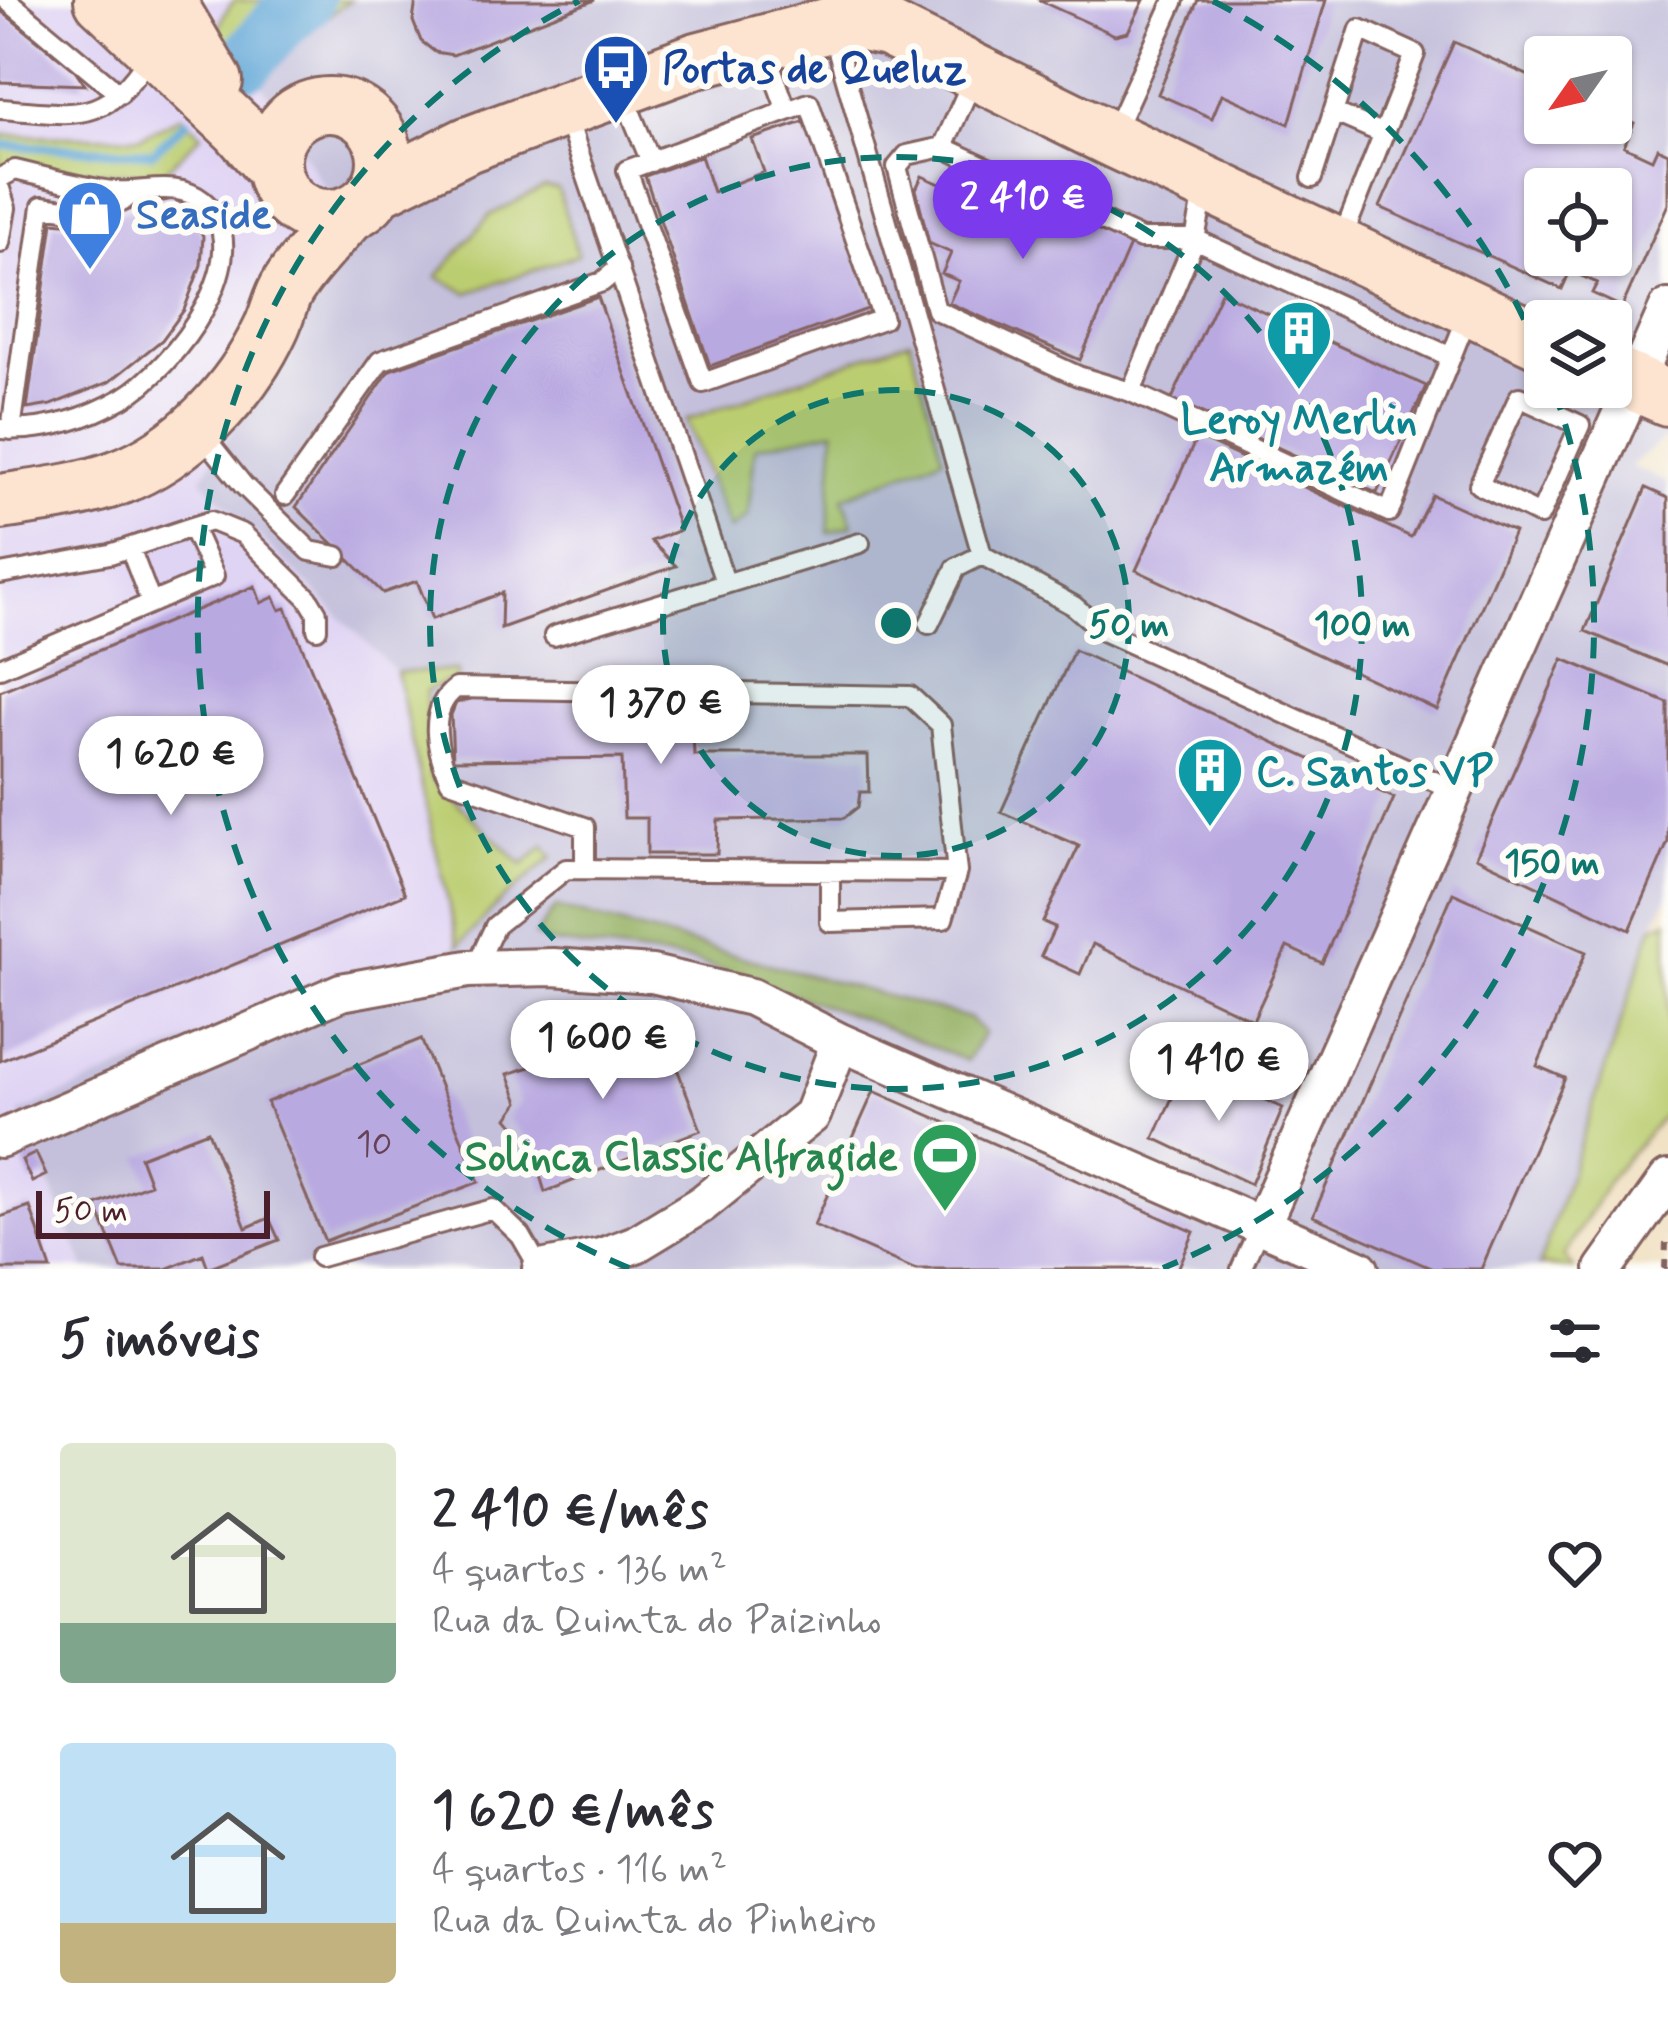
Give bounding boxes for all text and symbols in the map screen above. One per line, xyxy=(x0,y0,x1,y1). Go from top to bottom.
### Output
bus stop icon: Portas de Queluz xyxy=(581,32,651,126)
north arrow xyxy=(1524,36,1632,144)
map controls xyxy=(1524,36,1632,408)
place label: Portas de Queluz xyxy=(662,43,967,98)
pin: 2 410 € xyxy=(912,160,1134,262)
button: locate xyxy=(1524,168,1632,276)
text: 2 410 € xyxy=(960,173,1086,224)
shop icon: Seaside xyxy=(55,178,125,272)
place label: Seaside xyxy=(136,189,272,244)
building icon: Leroy Merlin Armazém xyxy=(1264,298,1334,392)
button: layers xyxy=(1524,300,1632,408)
place label: Leroy Merlin Armazém xyxy=(1181,394,1417,497)
centre of rings xyxy=(875,602,917,644)
text: 50 m xyxy=(1089,603,1169,650)
text: 100 m xyxy=(1314,603,1410,650)
pin: 1 370 € xyxy=(550,665,772,767)
text: 1 370 € xyxy=(599,678,723,729)
pin: 1 620 € xyxy=(60,716,282,818)
text: 1 620 € xyxy=(106,729,236,780)
building icon: C. Santos VP xyxy=(1175,735,1245,829)
place label: C. Santos VP xyxy=(1256,746,1493,801)
text: 150 m xyxy=(1504,841,1600,888)
pin: 1 600 € xyxy=(492,1000,714,1102)
text: 1 600 € xyxy=(538,1013,668,1064)
pin: 1 410 € xyxy=(1108,1022,1330,1124)
text: 1 410 € xyxy=(1157,1035,1281,1086)
sports icon: Solinca Classic Alfragide xyxy=(910,1120,980,1214)
house number: 10 xyxy=(356,1122,392,1169)
place label: Solinca Classic Alfragide xyxy=(465,1131,898,1191)
scale bar xyxy=(36,1185,270,1238)
text: 50 m xyxy=(54,1190,128,1234)
text: 5 imóveis xyxy=(60,1308,260,1374)
icon: filters xyxy=(1542,1308,1608,1374)
text: 2 410 €/mês xyxy=(432,1479,708,1545)
icon: home xyxy=(156,1491,300,1635)
icon: heart xyxy=(1542,1530,1608,1596)
text: 4 quartos · 136 m² xyxy=(432,1545,727,1596)
text: Rua da Quinta do Paizinho xyxy=(432,1596,882,1647)
text: 1 620 €/mês xyxy=(432,1779,714,1845)
icon: home xyxy=(156,1791,300,1935)
icon: heart xyxy=(1542,1830,1608,1896)
text: 4 quartos · 116 m² xyxy=(432,1845,727,1896)
text: Rua da Quinta do Pinheiro xyxy=(432,1896,876,1947)

